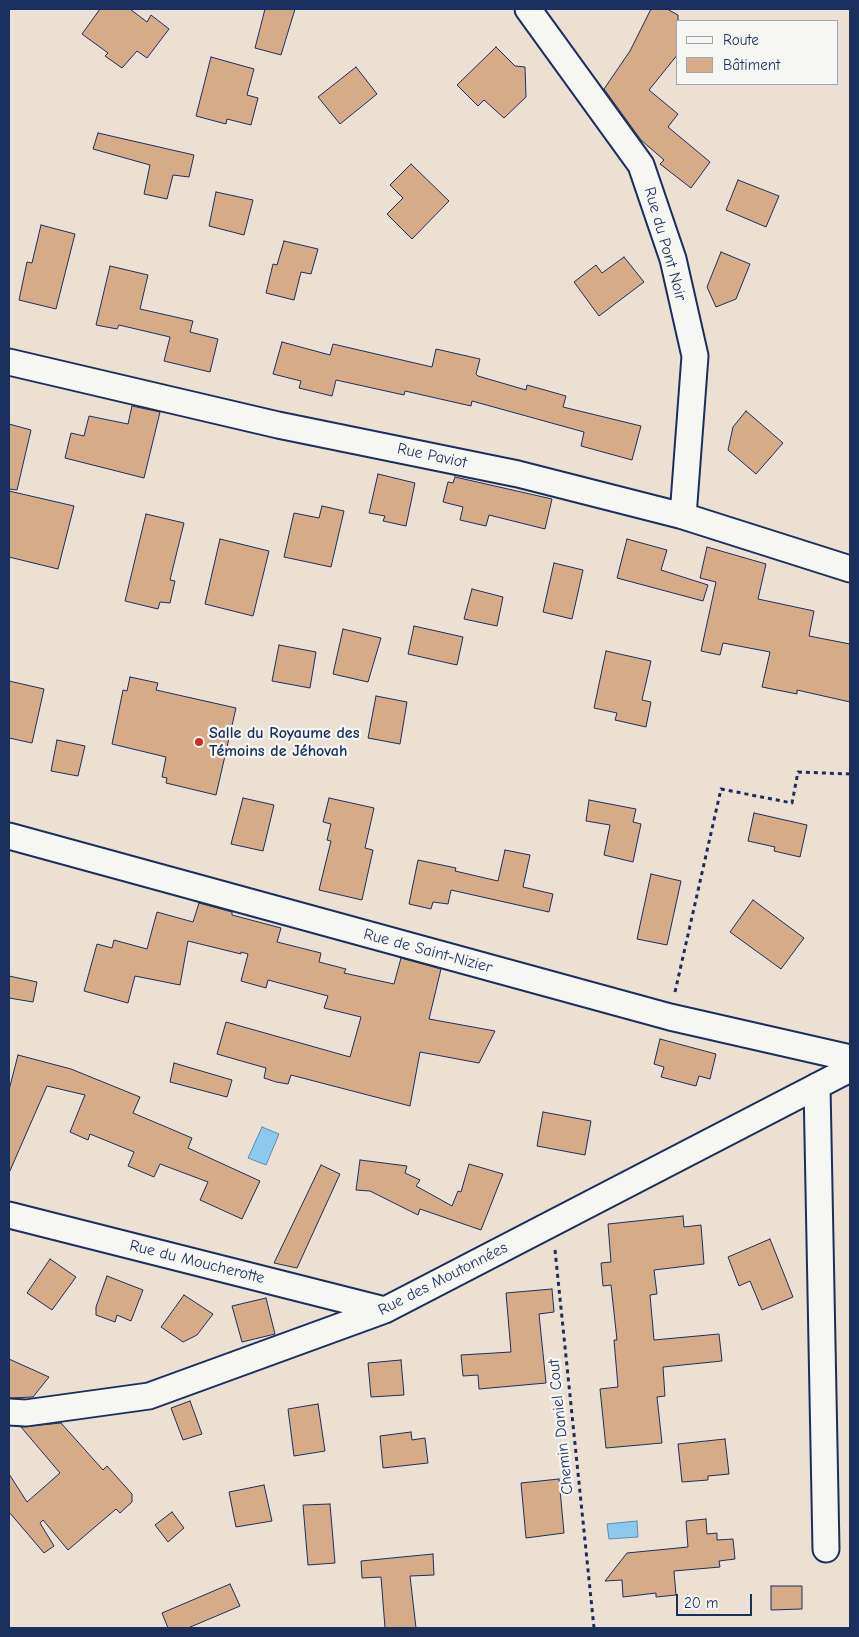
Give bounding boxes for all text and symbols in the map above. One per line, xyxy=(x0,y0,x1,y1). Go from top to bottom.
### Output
legend xyxy=(676,20,839,85)
text: Route xyxy=(723,31,759,49)
text: Bâtiment xyxy=(723,56,780,74)
street label: Rue du Pont Noir xyxy=(640,185,690,303)
street label: Rue Paviot xyxy=(395,439,469,473)
place label: Salle du Royaume des Témoins de Jéhovah xyxy=(209,723,360,761)
marker: Salle du Royaume des Témoins de Jéhovah xyxy=(193,736,205,748)
street label: Rue de Saint-Nizier xyxy=(361,925,495,977)
street label: Rue du Moucherotte xyxy=(127,1236,267,1288)
street label: Rue des Moutonnées xyxy=(375,1238,511,1320)
street label: Chemin Daniel Cout xyxy=(544,1358,578,1496)
scale bar xyxy=(679,1584,755,1616)
text: 20 m xyxy=(684,1594,718,1612)

